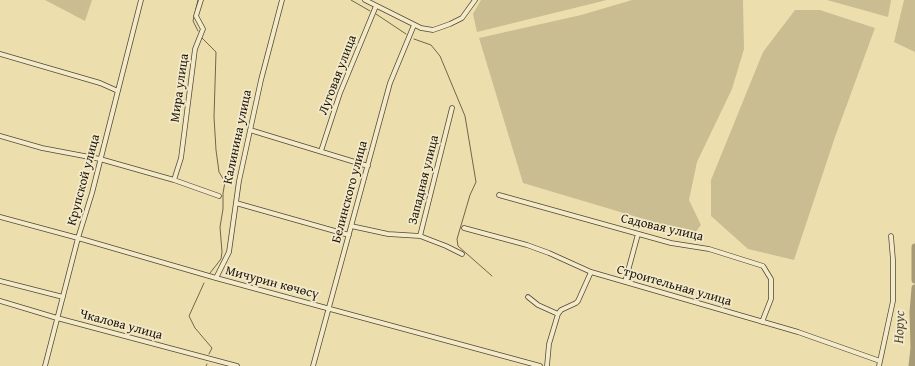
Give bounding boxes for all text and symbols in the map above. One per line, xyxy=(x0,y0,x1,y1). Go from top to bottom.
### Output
street label: Луговая улица xyxy=(316,33,360,117)
street label: Мира улица xyxy=(167,53,193,123)
street label: Калинина улица xyxy=(220,88,256,186)
street label: Крупской улица xyxy=(64,133,104,227)
street label: Западная улица xyxy=(405,134,443,226)
street label: Белинского улица xyxy=(329,139,371,245)
street label: Садовая улица xyxy=(619,211,705,245)
street label: Строительная улица xyxy=(615,262,733,310)
street label: Мичурин көчөсү xyxy=(223,263,321,303)
street label: Чкалова улица xyxy=(78,306,164,344)
water label: Норус xyxy=(891,310,909,344)

